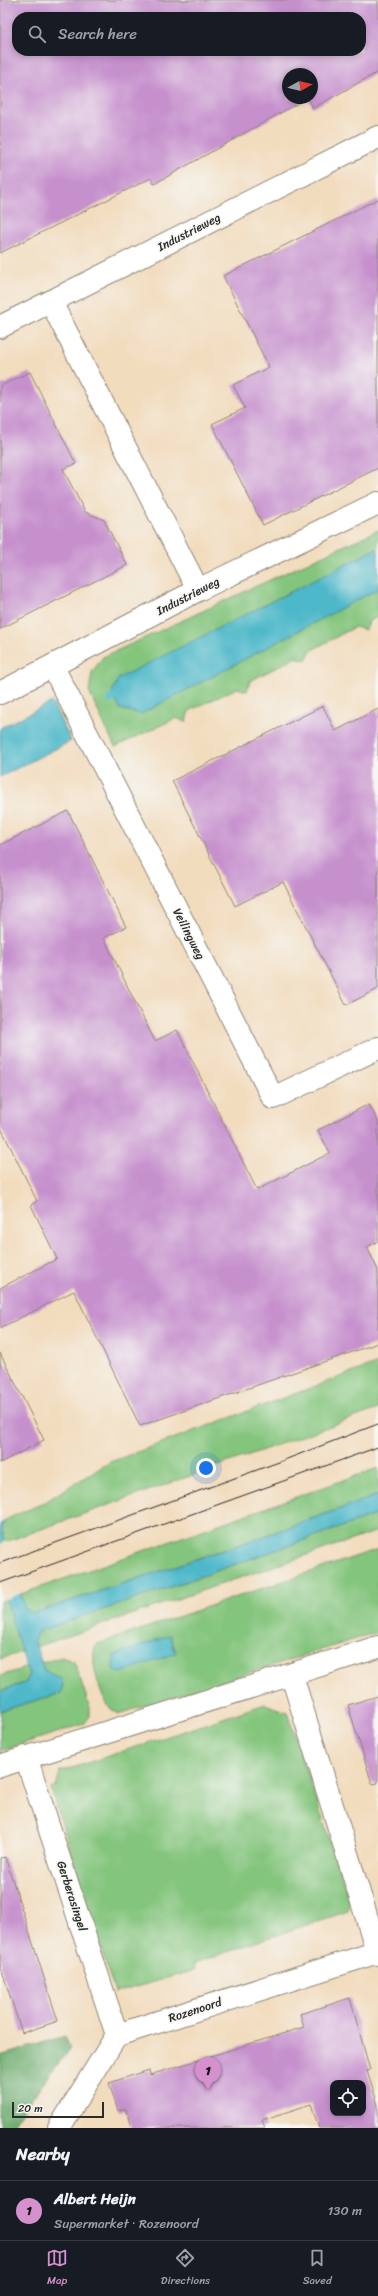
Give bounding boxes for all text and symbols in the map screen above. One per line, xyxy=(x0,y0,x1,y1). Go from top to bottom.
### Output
search box xyxy=(12,12,366,56)
text: Search here xyxy=(58,21,137,47)
icon: search xyxy=(26,23,48,45)
north arrow xyxy=(282,68,318,104)
street label: Industrieweg xyxy=(153,207,225,258)
street label: Industrieweg xyxy=(152,571,224,622)
street label: Veilingweg xyxy=(167,904,211,964)
your location xyxy=(196,1458,216,1478)
street label: Gerberasingel xyxy=(50,1858,94,1935)
street label: Rozenoord xyxy=(165,1991,226,2029)
pin: 1 xyxy=(195,2057,221,2090)
map controls xyxy=(330,2080,366,2116)
button: locate xyxy=(330,2080,366,2116)
text: 20 m xyxy=(18,2099,43,2118)
scale bar xyxy=(12,2100,104,2119)
text: Nearby xyxy=(16,2139,70,2169)
text: Albert Heijn xyxy=(54,2186,136,2212)
text: 1 xyxy=(26,2199,32,2222)
text: 130 m xyxy=(328,2199,362,2222)
text: Supermarket · Rozenoord xyxy=(54,2212,199,2235)
tab: Map xyxy=(46,2247,68,2290)
tab: Directions xyxy=(161,2247,210,2290)
tab: Saved xyxy=(303,2247,332,2290)

